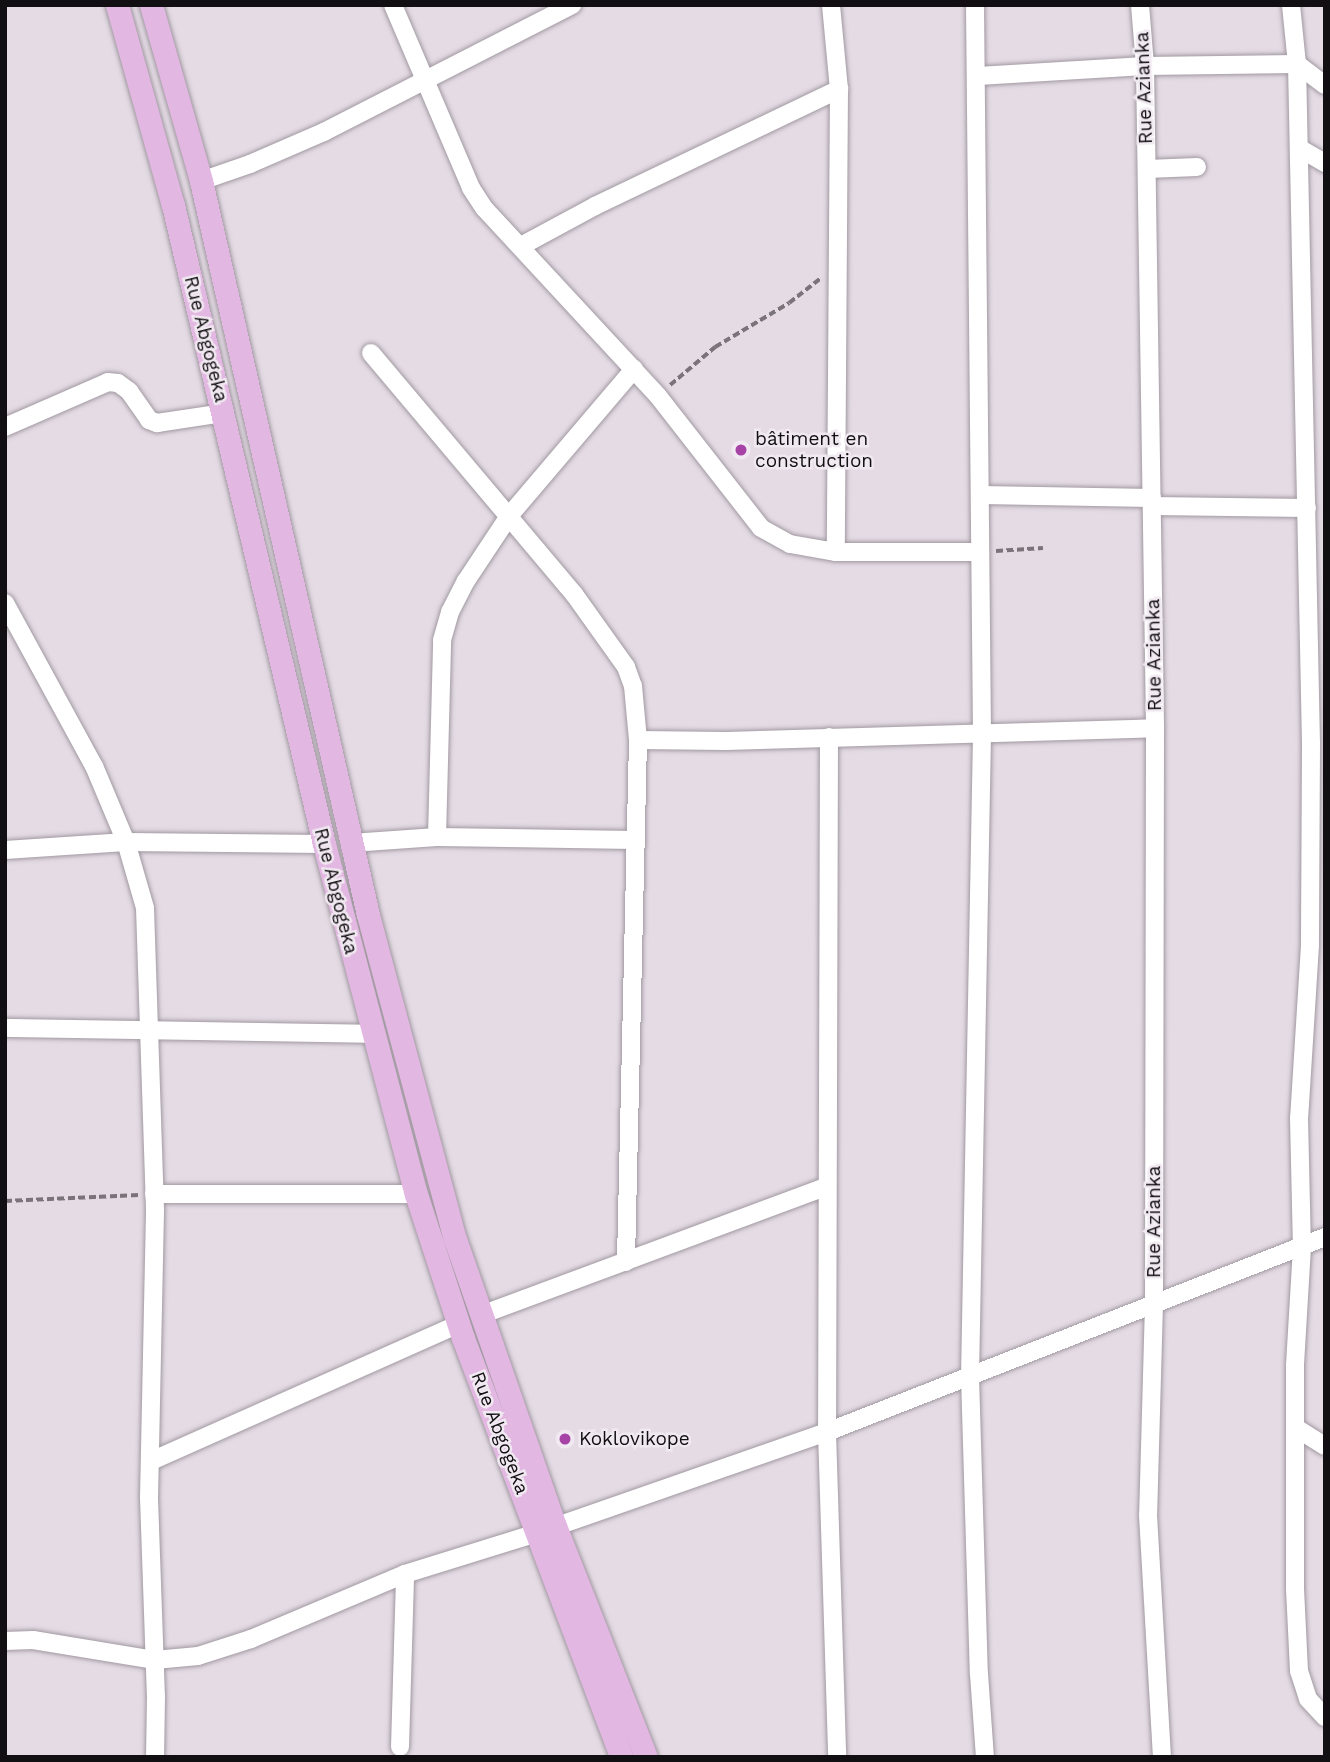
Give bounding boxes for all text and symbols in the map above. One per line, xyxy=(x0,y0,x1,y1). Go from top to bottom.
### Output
street label: Rue Azianka xyxy=(1131,31,1157,145)
street label: Rue Abgogeka xyxy=(179,273,233,405)
place label: bâtiment en construction xyxy=(755,428,873,472)
marker: bâtiment en construction xyxy=(733,442,749,458)
street label: Rue Azianka xyxy=(1142,598,1166,712)
street label: Rue Abgogeka xyxy=(309,825,363,957)
street label: Rue Azianka xyxy=(1143,1165,1165,1279)
street label: Rue Abgogeka xyxy=(466,1368,534,1498)
place label: Koklovikope xyxy=(579,1428,690,1450)
marker: Koklovikope xyxy=(557,1431,573,1447)

